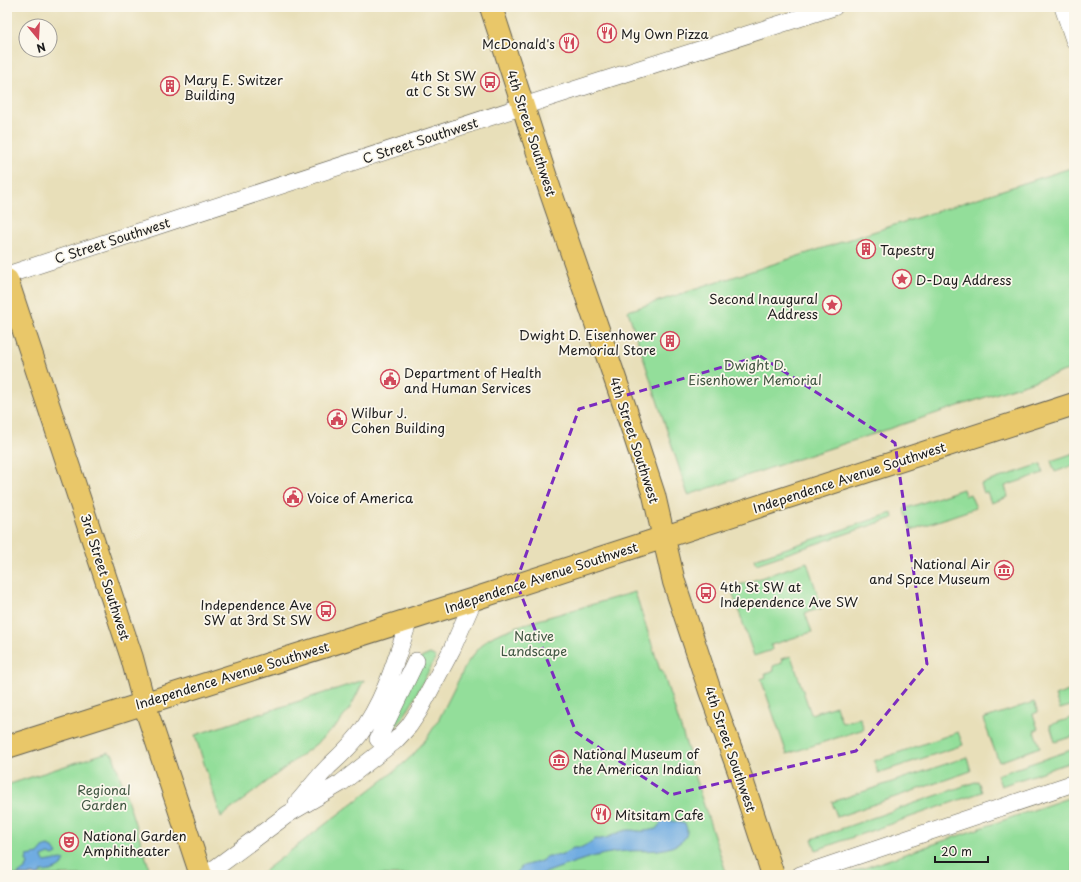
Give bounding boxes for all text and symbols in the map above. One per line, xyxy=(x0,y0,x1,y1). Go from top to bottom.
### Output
north arrow xyxy=(18,18,58,58)
restaurant icon: My Own Pizza xyxy=(596,22,618,44)
place label: My Own Pizza xyxy=(621,24,709,43)
restaurant icon: McDonald's xyxy=(558,32,580,54)
place label: McDonald's xyxy=(482,34,555,53)
text: N xyxy=(34,39,48,58)
place label: 4th St SW at C St SW xyxy=(406,66,476,100)
street label: 4th Street Southwest xyxy=(503,67,561,199)
place label: Mary E. Switzer Building xyxy=(184,70,284,104)
bus stop icon: 4th St SW at C St SW xyxy=(479,71,501,93)
building icon: Mary E. Switzer Building xyxy=(159,75,181,97)
street label: C Street Southwest xyxy=(360,112,480,168)
street label: C Street Southwest xyxy=(52,212,172,268)
building icon: Tapestry xyxy=(855,238,877,260)
place label: Tapestry xyxy=(880,240,935,259)
place icon: D-Day Address xyxy=(891,268,913,290)
place label: D-Day Address xyxy=(916,270,1011,289)
place label: Second Inaugural Address xyxy=(709,289,818,323)
place icon: Second Inaugural Address xyxy=(821,294,843,316)
place label: Dwight D. Eisenhower Memorial Store xyxy=(519,325,657,359)
building icon: Dwight D. Eisenhower Memorial Store xyxy=(659,330,681,352)
park label: Dwight D. Eisenhower Memorial xyxy=(688,355,822,389)
place label: Department of Health and Human Services xyxy=(404,363,542,397)
public building icon: Department of Health and Human Services xyxy=(379,368,401,390)
street label: 4th Street Southwest xyxy=(606,374,664,506)
place label: Wilbur J. Cohen Building xyxy=(351,403,445,437)
public building icon: Wilbur J. Cohen Building xyxy=(326,408,348,430)
street label: Independence Avenue Southwest xyxy=(750,437,948,517)
public building icon: Voice of America xyxy=(282,486,304,508)
place label: Voice of America xyxy=(307,488,414,507)
street label: 3rd Street Southwest xyxy=(77,511,135,643)
street label: Independence Avenue Southwest xyxy=(442,537,640,617)
place label: National Air and Space Museum xyxy=(869,554,990,588)
museum icon: National Air and Space Museum xyxy=(993,559,1015,581)
place label: 4th St SW at Independence Ave SW xyxy=(720,577,858,611)
bus stop icon: 4th St SW at Independence Ave SW xyxy=(695,582,717,604)
place label: Independence Ave SW at 3rd St SW xyxy=(201,595,312,629)
bus stop icon: Independence Ave SW at 3rd St SW xyxy=(315,600,337,622)
park label: Native Landscape xyxy=(501,626,567,660)
street label: Independence Avenue Southwest xyxy=(133,636,331,714)
street label: 4th Street Southwest xyxy=(701,684,761,814)
place label: National Museum of the American Indian xyxy=(573,744,702,778)
museum icon: National Museum of the American Indian xyxy=(548,749,570,771)
park label: Regional Garden xyxy=(77,780,131,814)
restaurant icon: Mitsitam Cafe xyxy=(590,803,612,825)
place label: Mitsitam Cafe xyxy=(615,805,704,824)
place label: National Garden Amphitheater xyxy=(83,826,187,860)
theatre icon: National Garden Amphitheater xyxy=(58,831,80,853)
scale bar xyxy=(935,838,988,864)
text: 20 m xyxy=(941,842,972,860)

